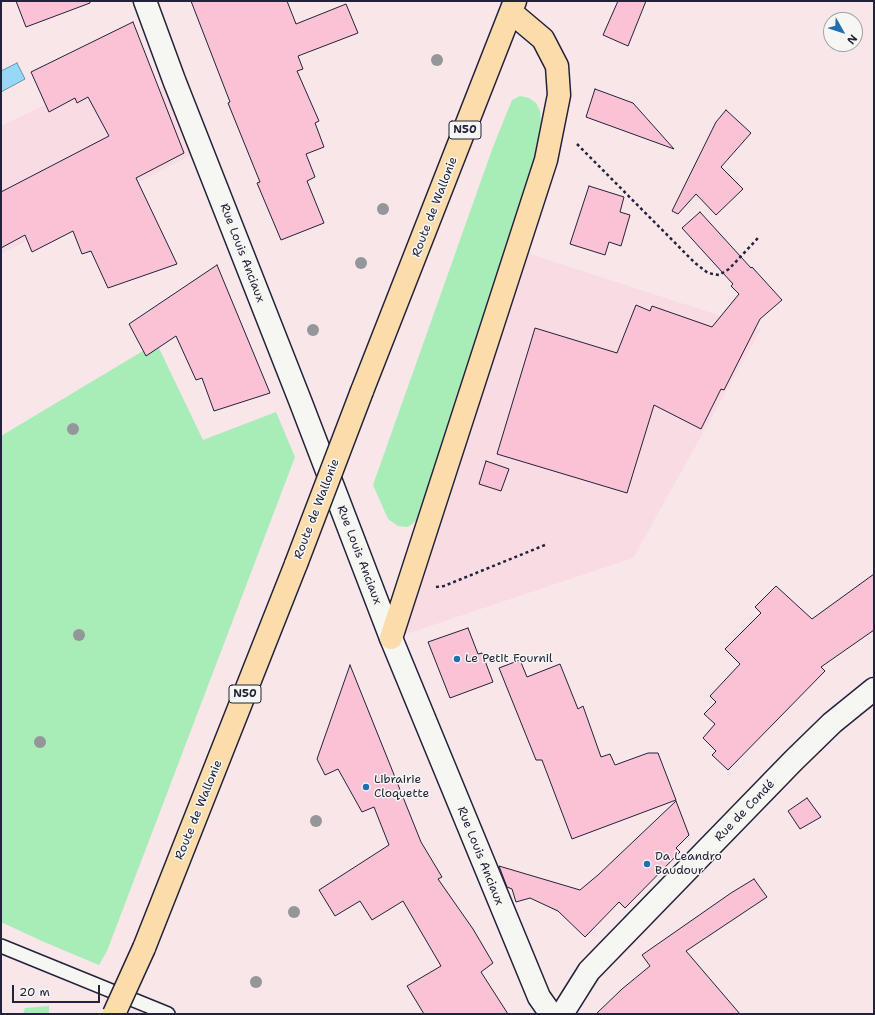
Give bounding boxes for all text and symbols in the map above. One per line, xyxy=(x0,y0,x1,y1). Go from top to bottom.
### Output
north arrow xyxy=(823,12,863,52)
text: N xyxy=(843,31,861,47)
road number: N50 xyxy=(449,121,481,139)
street label: Route de Wallonie xyxy=(409,155,461,259)
street label: Rue Louis Anciaux xyxy=(217,202,267,304)
street label: Route de Wallonie xyxy=(291,457,343,561)
street label: Rue Louis Anciaux xyxy=(334,504,384,606)
place label: Le Petit Fournil xyxy=(465,652,553,666)
marker: Le Petit Fournil xyxy=(452,654,462,664)
road number: N50 xyxy=(229,685,261,703)
street label: Route de Wallonie xyxy=(172,758,226,862)
place label: Librairie Cloquette xyxy=(374,773,429,801)
street label: Rue de Condé xyxy=(712,777,778,845)
marker: Librairie Cloquette xyxy=(361,782,371,792)
street label: Rue Louis Anciaux xyxy=(454,805,506,907)
place label: Da Leandro Baudour xyxy=(655,850,722,878)
marker: Da Leandro Baudour xyxy=(642,859,652,869)
scale bar xyxy=(14,977,102,1003)
text: 20 m xyxy=(19,984,50,1000)

